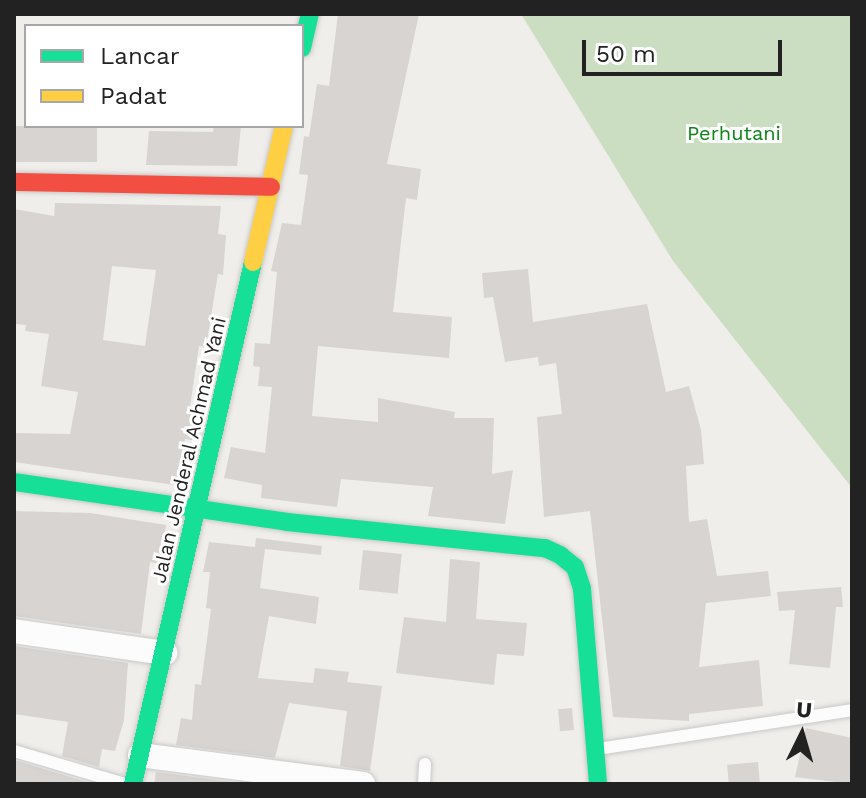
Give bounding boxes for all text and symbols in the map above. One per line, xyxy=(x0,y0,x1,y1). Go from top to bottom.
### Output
legend xyxy=(24,24,304,128)
scale bar xyxy=(586,24,786,74)
text: 50 m xyxy=(596,40,656,68)
text: Lancar xyxy=(100,42,180,70)
text: Padat xyxy=(100,82,166,110)
park label: Perhutani xyxy=(687,121,781,145)
street label: Jalan Jenderal Achmad Yani xyxy=(146,313,232,587)
north arrow xyxy=(762,694,842,774)
text: U xyxy=(795,696,813,723)

